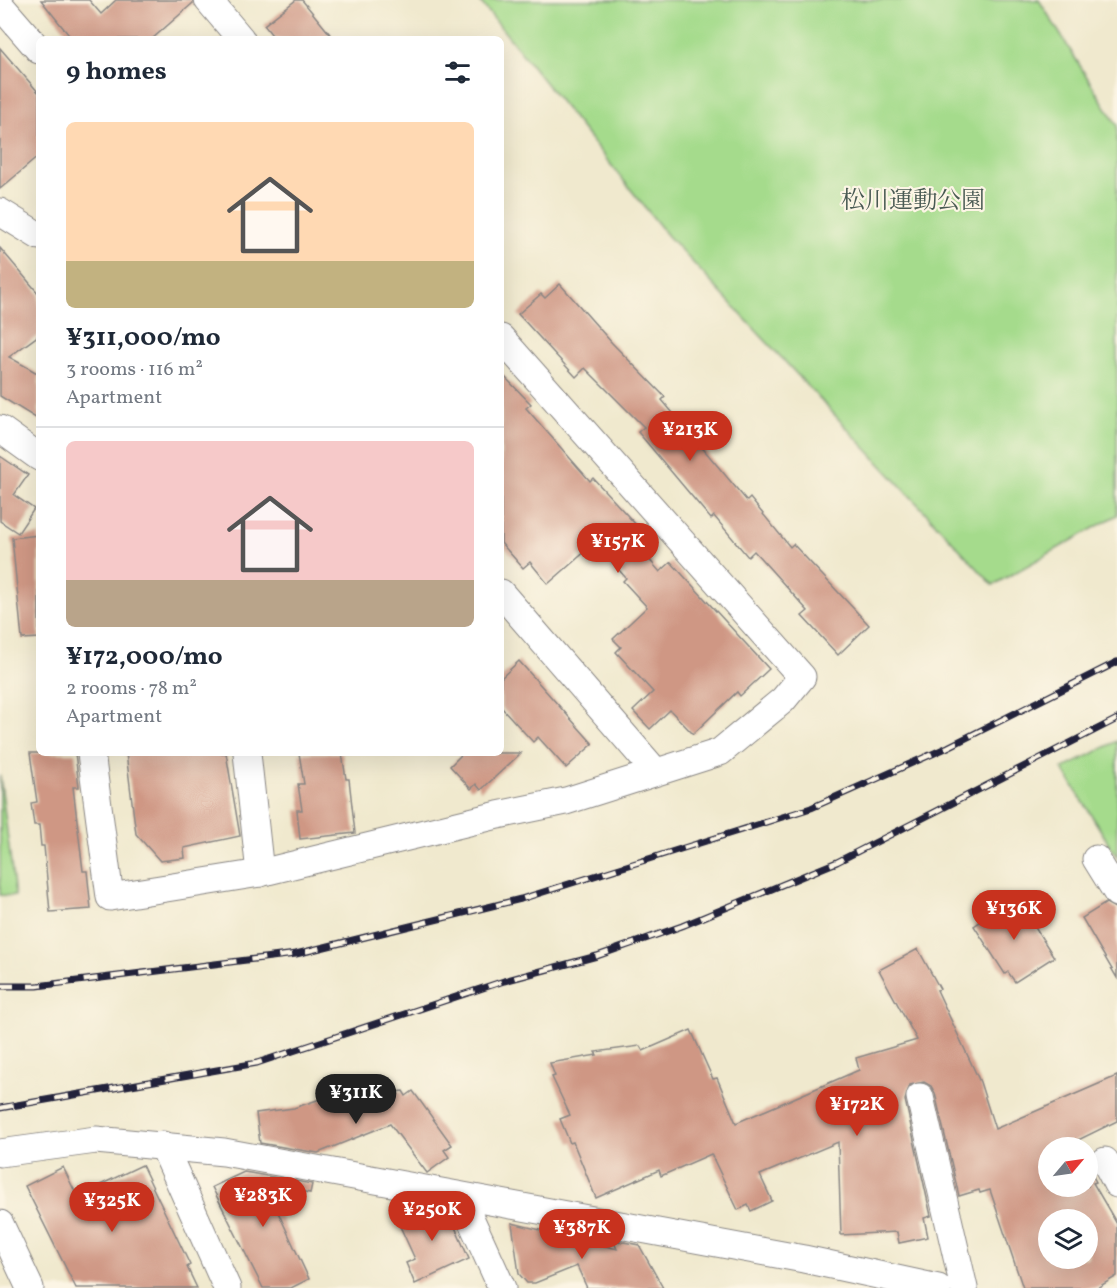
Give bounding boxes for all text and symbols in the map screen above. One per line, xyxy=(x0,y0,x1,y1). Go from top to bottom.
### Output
text: 9 homes xyxy=(66,54,167,90)
icon: filters xyxy=(441,56,474,89)
icon: home xyxy=(216,161,324,269)
park label: 松川運動公園 xyxy=(841,185,985,219)
text: ¥311,000/mo xyxy=(66,320,221,356)
text: 3 rooms · 116 m² xyxy=(66,356,203,384)
text: Apartment xyxy=(66,384,162,412)
pin: ¥213K xyxy=(648,411,732,462)
text: ¥213K xyxy=(662,416,718,444)
icon: home xyxy=(216,480,324,588)
pin: ¥157K xyxy=(576,523,660,574)
text: ¥157K xyxy=(591,528,645,556)
text: ¥172,000/mo xyxy=(66,639,223,675)
text: 2 rooms · 78 m² xyxy=(66,675,197,703)
text: Apartment xyxy=(66,703,162,731)
pin: ¥136K xyxy=(972,890,1056,941)
text: ¥136K xyxy=(986,895,1042,923)
pin: ¥311K xyxy=(314,1074,398,1125)
text: ¥311K xyxy=(329,1079,383,1107)
pin: ¥172K xyxy=(815,1086,899,1137)
text: ¥172K xyxy=(830,1091,884,1119)
north arrow xyxy=(1038,1137,1098,1197)
map controls xyxy=(1038,1137,1098,1269)
pin: ¥283K xyxy=(221,1177,305,1228)
pin: ¥325K xyxy=(70,1182,154,1233)
text: ¥283K xyxy=(234,1182,292,1210)
text: ¥325K xyxy=(83,1187,141,1215)
pin: ¥250K xyxy=(390,1191,474,1242)
text: ¥250K xyxy=(402,1196,462,1224)
pin: ¥387K xyxy=(540,1209,624,1260)
button: layers xyxy=(1038,1209,1098,1269)
text: ¥387K xyxy=(553,1214,611,1242)

